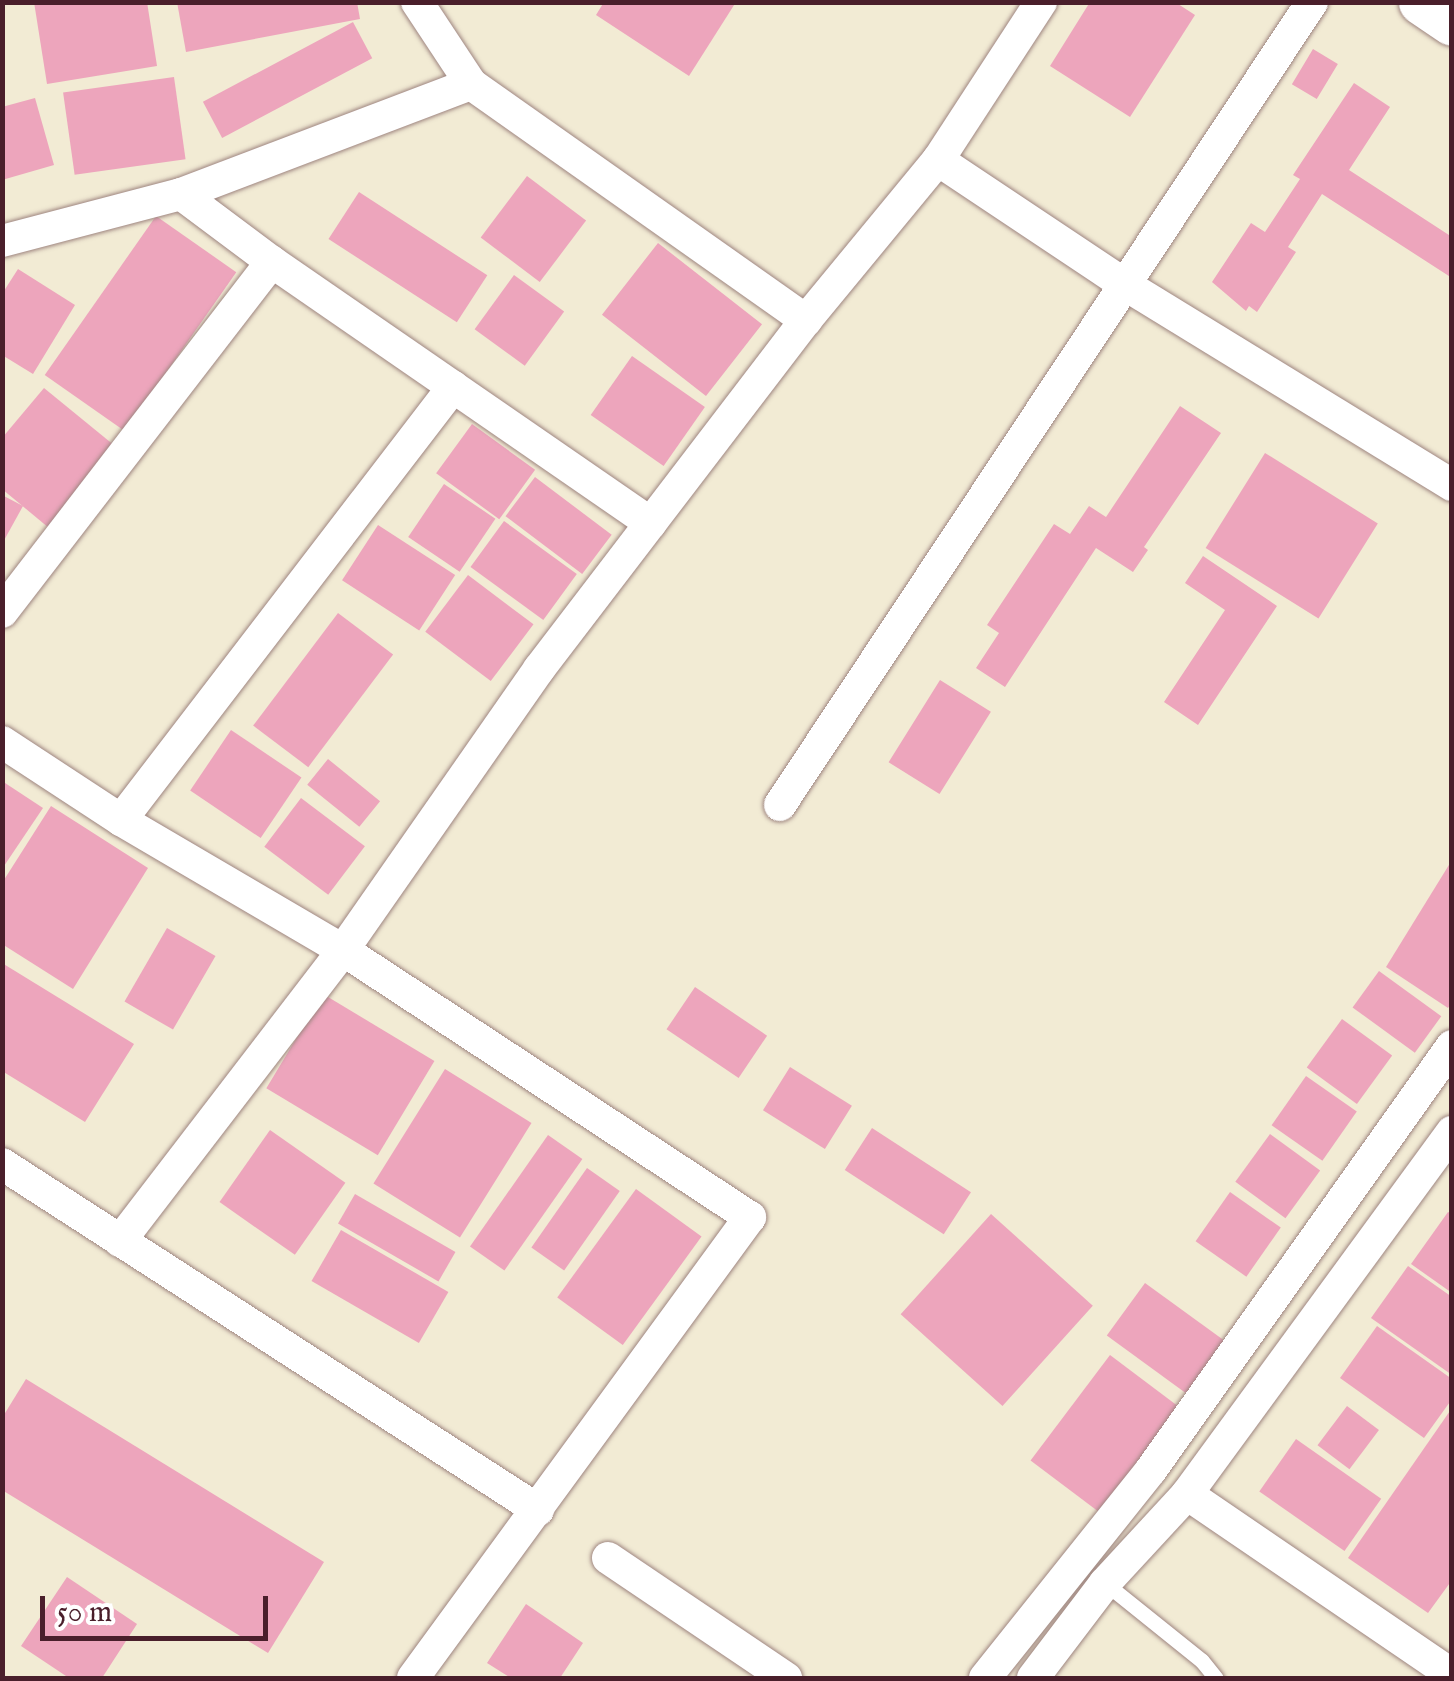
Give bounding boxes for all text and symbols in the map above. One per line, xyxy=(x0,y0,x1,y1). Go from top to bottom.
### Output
scale bar xyxy=(45,1576,272,1638)
text: 50 m xyxy=(57,1594,112,1632)

